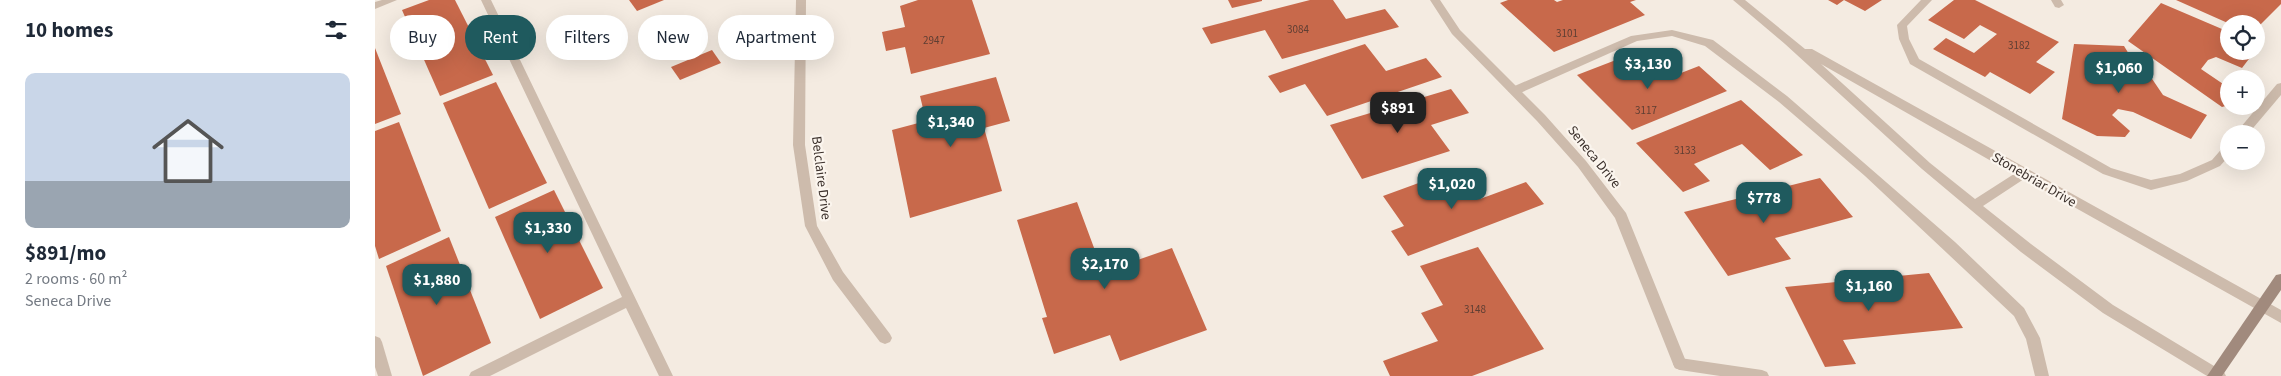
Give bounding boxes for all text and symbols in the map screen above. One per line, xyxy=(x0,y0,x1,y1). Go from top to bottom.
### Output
text: 10 homes xyxy=(25,15,113,45)
chip: Buy xyxy=(390,15,455,60)
chip: Rent xyxy=(465,15,536,60)
chip: Filters xyxy=(546,15,628,60)
chip: New xyxy=(638,15,708,60)
chip: Apartment xyxy=(718,15,834,60)
map controls xyxy=(2220,15,2265,170)
button: locate xyxy=(2220,15,2265,60)
icon: filters xyxy=(322,16,350,44)
house number: 3084 xyxy=(1287,22,1309,37)
house number: 3101 xyxy=(1556,26,1578,41)
house number: 2947 xyxy=(923,33,945,48)
house number: 3182 xyxy=(2008,38,2030,53)
pin: $3,130 xyxy=(1607,48,1689,90)
pin: $1,060 xyxy=(2078,52,2160,94)
text: $3,130 xyxy=(1624,53,1672,75)
text: $1,060 xyxy=(2095,57,2143,79)
button: + xyxy=(2220,70,2265,115)
pin: $891 xyxy=(1368,92,1428,134)
text: $891 xyxy=(1381,97,1415,119)
house number: 3117 xyxy=(1635,103,1657,118)
icon: home xyxy=(143,106,233,196)
pin: $1,340 xyxy=(910,106,992,148)
text: $1,340 xyxy=(927,111,975,133)
street label: Seneca Drive xyxy=(1562,121,1626,193)
button: − xyxy=(2220,125,2265,170)
street label: Belclaire Drive xyxy=(806,135,836,221)
house number: 3133 xyxy=(1674,143,1696,158)
street label: Stonebriar Drive xyxy=(1988,148,2080,212)
pin: $1,020 xyxy=(1411,168,1493,210)
text: $1,020 xyxy=(1428,173,1476,195)
pin: $778 xyxy=(1734,182,1794,224)
text: $778 xyxy=(1747,187,1781,209)
pin: $1,330 xyxy=(507,212,589,254)
text: $1,330 xyxy=(524,217,572,239)
text: $891/mo xyxy=(25,238,106,268)
pin: $2,170 xyxy=(1064,248,1146,290)
text: $2,170 xyxy=(1081,253,1129,275)
pin: $1,880 xyxy=(396,264,478,306)
text: 2 rooms · 60 m² xyxy=(25,268,127,290)
text: $1,880 xyxy=(413,269,461,291)
pin: $1,160 xyxy=(1828,270,1910,312)
text: $1,160 xyxy=(1845,275,1893,297)
text: Seneca Drive xyxy=(25,290,111,312)
house number: 3148 xyxy=(1464,302,1486,317)

